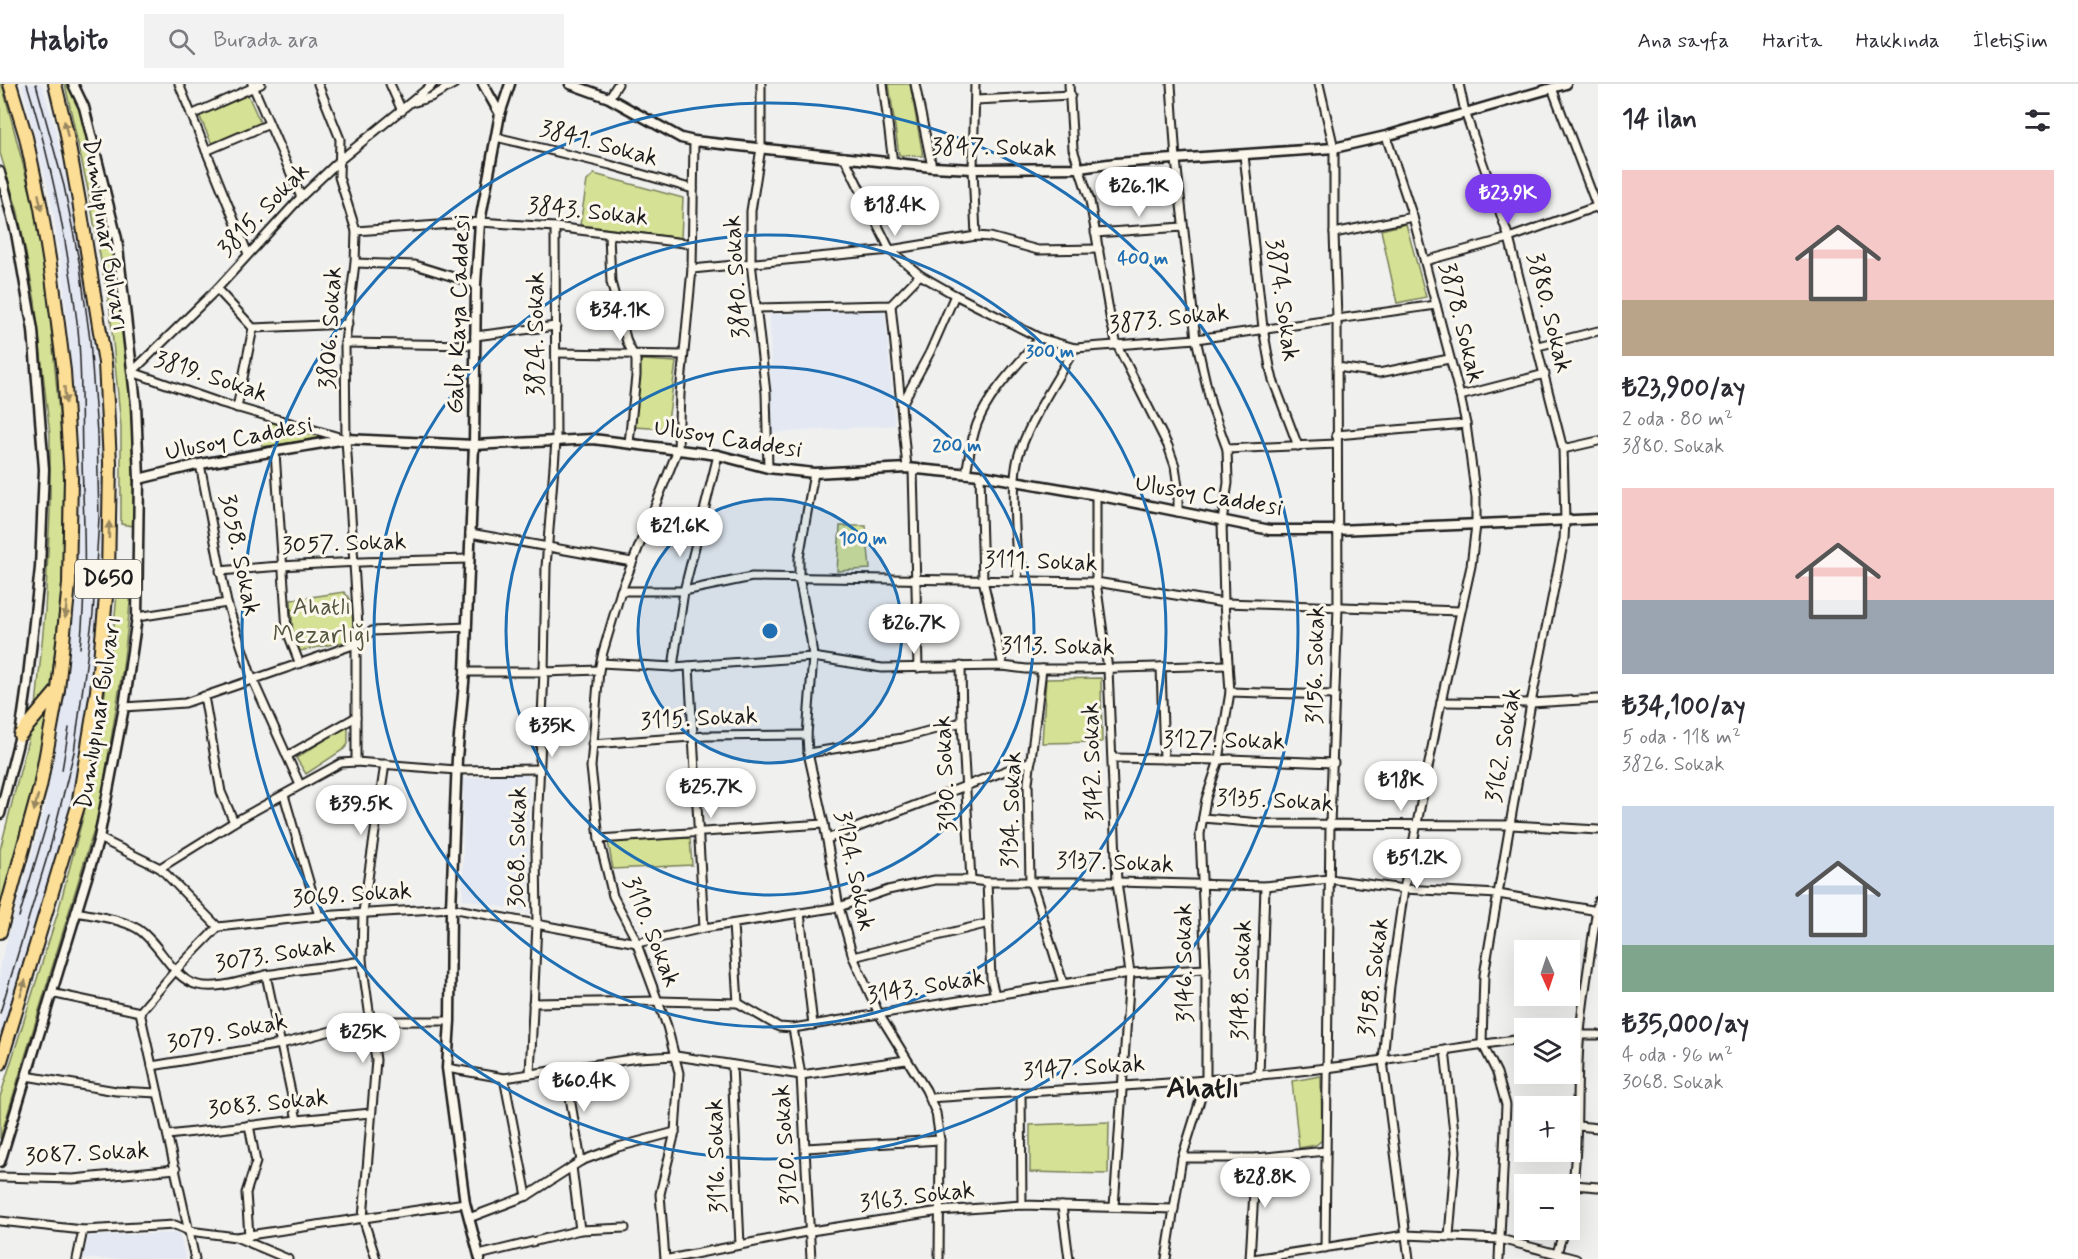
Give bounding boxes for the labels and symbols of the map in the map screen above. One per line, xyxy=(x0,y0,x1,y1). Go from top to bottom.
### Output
street label: 3841. Sokak xyxy=(537,113,662,175)
one-way arrow xyxy=(60,120,70,138)
street label: 3847. Sokak xyxy=(931,131,1057,165)
street label: Dumlupınar Bulvarı xyxy=(74,136,136,334)
street label: 3815. Sokak xyxy=(211,156,317,264)
pin: ₺26.1K xyxy=(1090,167,1188,218)
pin: ₺23.9K xyxy=(1459,174,1557,225)
pin: ₺18.4K xyxy=(846,186,944,237)
street label: 3843. Sokak xyxy=(526,190,650,234)
one-way arrow xyxy=(36,192,45,211)
street label: Galip Kaya Caddesi xyxy=(440,214,478,414)
street label: 3840. Sokak xyxy=(717,214,757,340)
street label: 3874. Sokak xyxy=(1258,237,1306,363)
text: 400 m xyxy=(1118,247,1168,271)
street label: 3880. Sokak xyxy=(1519,250,1579,376)
street label: 3878. Sokak xyxy=(1431,260,1491,387)
street label: 3806. Sokak xyxy=(312,266,350,390)
street label: 3824. Sokak xyxy=(521,272,552,396)
pin: ₺34.1K xyxy=(571,291,669,342)
street label: 3873. Sokak xyxy=(1107,297,1231,341)
text: 300 m xyxy=(1026,340,1074,364)
street label: 3819. Sokak xyxy=(150,344,272,410)
one-way arrow xyxy=(60,385,70,404)
street label: Ulusoy Caddesi xyxy=(163,410,315,468)
street label: Ulusoy Caddesi xyxy=(652,412,804,466)
text: 200 m xyxy=(932,434,982,458)
street label: Ulusoy Caddesi xyxy=(1133,468,1285,524)
street label: 3058. Sokak xyxy=(211,491,267,619)
pin: ₺21.6K xyxy=(631,507,729,558)
one-way arrow xyxy=(104,521,114,540)
street label: 3057. Sokak xyxy=(281,526,407,562)
text: 100 m xyxy=(839,527,887,551)
street label: 3111. Sokak xyxy=(984,545,1098,579)
road number: D650 xyxy=(75,560,141,598)
park label: Ahatlı Mezarlığı xyxy=(273,592,371,651)
one-way arrow xyxy=(62,601,71,620)
pin: ₺26.7K xyxy=(865,604,963,655)
street label: 3156. Sokak xyxy=(1299,605,1333,725)
street label: Dumlupınar Bulvarı xyxy=(68,614,130,812)
centre of rings xyxy=(760,621,780,641)
street label: 3113. Sokak xyxy=(1001,631,1115,663)
street label: 3162. Sokak xyxy=(1479,685,1529,805)
street label: 3115. Sokak xyxy=(640,700,758,738)
street label: 3142. Sokak xyxy=(1075,702,1111,822)
pin: ₺35K xyxy=(516,707,588,758)
street label: 3130. Sokak xyxy=(927,715,965,833)
street label: 3127. Sokak xyxy=(1163,724,1285,758)
street label: 3134. Sokak xyxy=(994,751,1030,869)
pin: ₺18K xyxy=(1365,761,1437,812)
pin: ₺25.7K xyxy=(662,768,760,819)
street label: 3135. Sokak xyxy=(1215,782,1335,820)
pin: ₺39.5K xyxy=(312,785,410,836)
street label: 3068. Sokak xyxy=(501,786,535,908)
one-way arrow xyxy=(31,794,41,812)
street label: 3124. Sokak xyxy=(826,808,882,934)
pin: ₺51.2K xyxy=(1368,839,1466,890)
street label: 3137. Sokak xyxy=(1056,845,1174,881)
street label: 3110. Sokak xyxy=(615,872,687,992)
street label: 3069. Sokak xyxy=(291,875,413,915)
street label: 3146. Sokak xyxy=(1168,903,1202,1023)
street label: 3158. Sokak xyxy=(1351,915,1397,1039)
street label: 3148. Sokak xyxy=(1224,919,1260,1041)
street label: 3073. Sokak xyxy=(213,930,337,980)
north arrow xyxy=(1514,940,1580,1006)
street label: 3143. Sokak xyxy=(865,962,987,1012)
one-way arrow xyxy=(19,979,28,997)
street label: 3079. Sokak xyxy=(164,1006,290,1060)
pin: ₺25K xyxy=(327,1013,399,1064)
street label: 3147. Sokak xyxy=(1022,1048,1146,1088)
pin: ₺60.4K xyxy=(535,1062,633,1113)
district label: Ahatlı xyxy=(1166,1069,1240,1108)
street label: 3083. Sokak xyxy=(206,1082,330,1126)
street label: 3120. Sokak xyxy=(766,1083,806,1206)
street label: 3116. Sokak xyxy=(699,1098,734,1214)
street label: 3087. Sokak xyxy=(24,1135,150,1173)
pin: ₺28.8K xyxy=(1216,1158,1314,1209)
street label: 3163. Sokak xyxy=(858,1175,976,1219)

